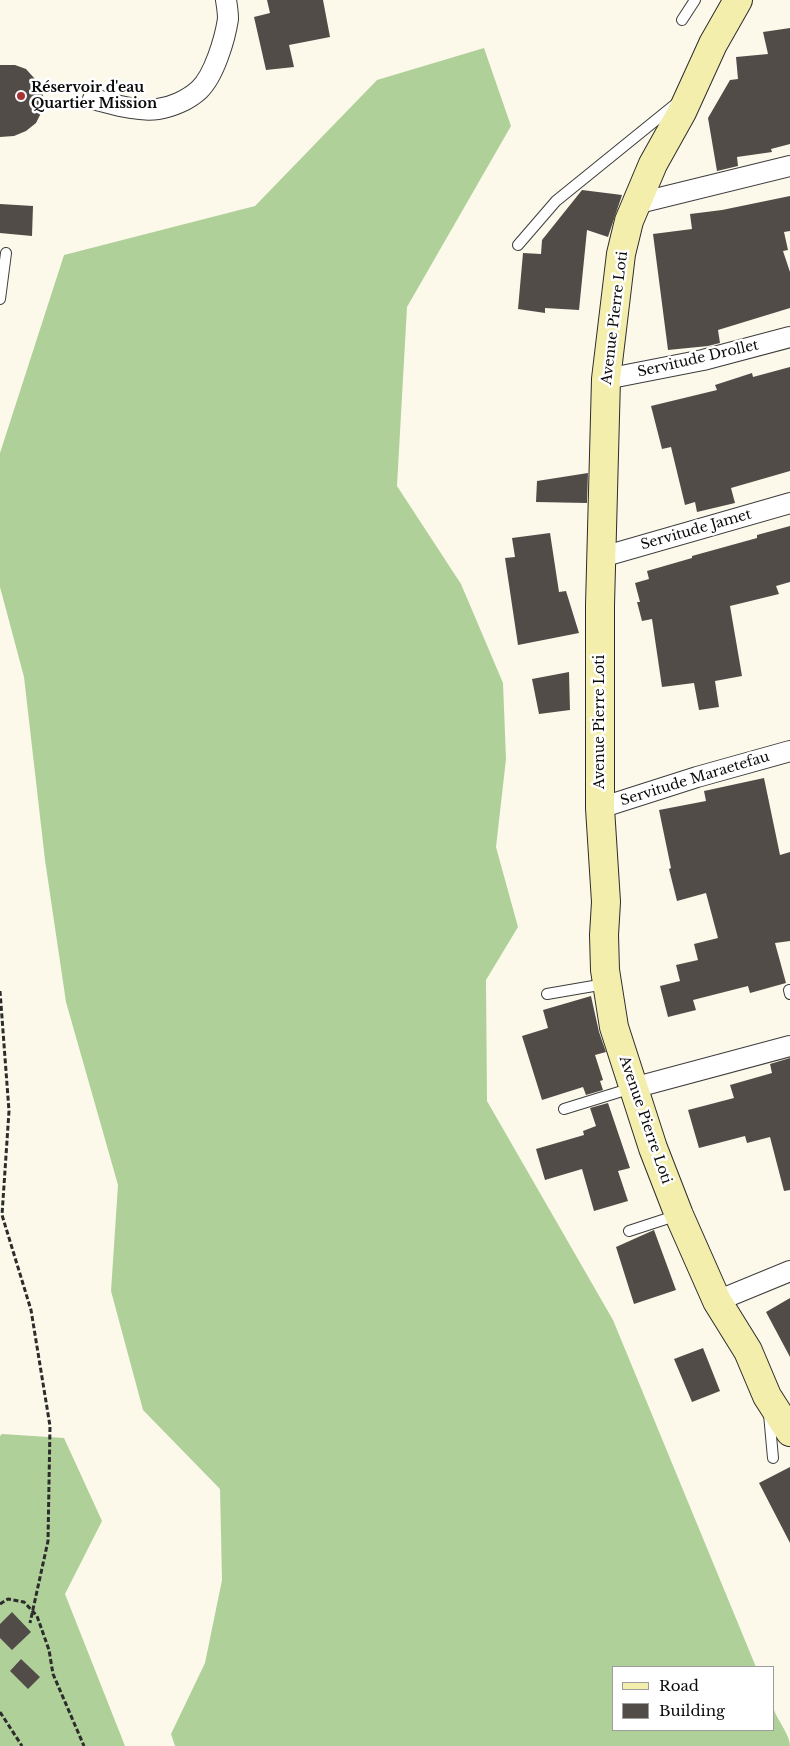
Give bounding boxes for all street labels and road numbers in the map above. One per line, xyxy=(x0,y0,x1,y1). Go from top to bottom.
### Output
street label: Avenue Pierre Loti xyxy=(598,250,632,386)
street label: Servitude Drollet xyxy=(636,337,760,381)
street label: Servitude Jamet xyxy=(639,506,753,554)
street label: Avenue Pierre Loti xyxy=(592,655,608,789)
street label: Servitude Maraetefau xyxy=(618,748,772,810)
street label: Avenue Pierre Loti xyxy=(615,1054,675,1186)

